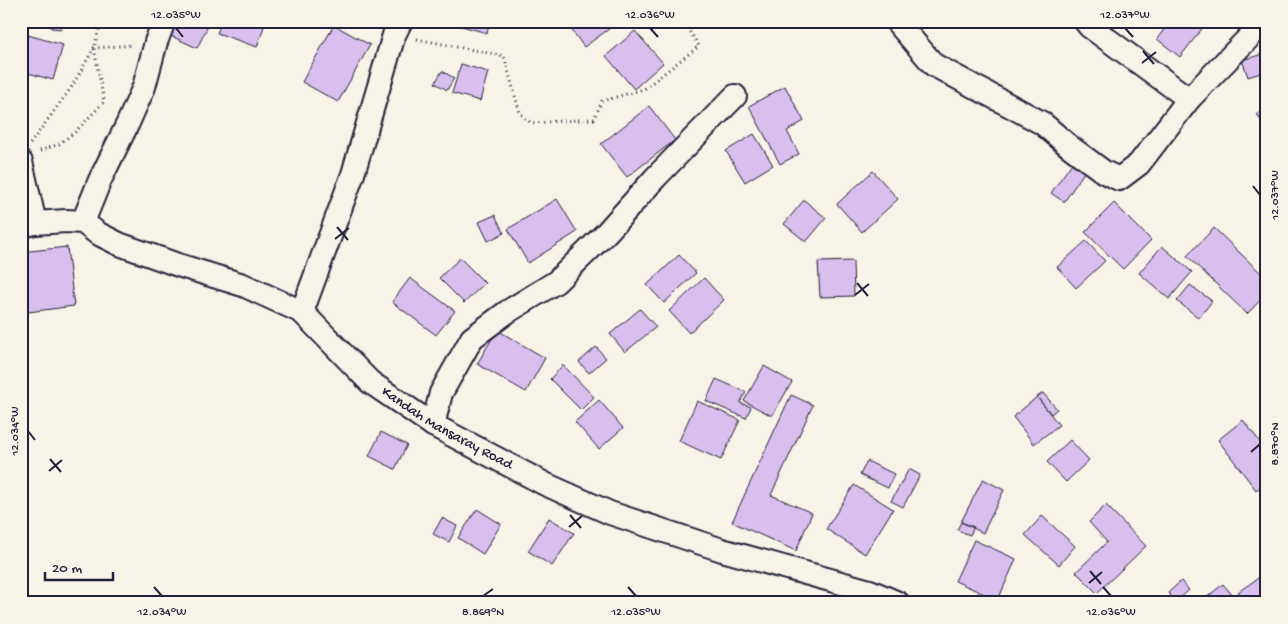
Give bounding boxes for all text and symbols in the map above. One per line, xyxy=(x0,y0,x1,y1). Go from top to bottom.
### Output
text: 12.035°W xyxy=(150,9,201,23)
text: 12.036°W xyxy=(624,9,675,23)
text: 12.037°W xyxy=(1099,9,1150,23)
text: 12.037°W xyxy=(1269,170,1283,221)
street label: Kandah Mansaray Road xyxy=(378,383,517,475)
text: 12.034°W xyxy=(9,407,23,456)
text: 8.870°N xyxy=(1269,422,1283,466)
scale bar xyxy=(45,549,112,581)
text: 20 m xyxy=(52,560,82,578)
text: 12.034°W xyxy=(137,606,186,620)
text: 8.869°N xyxy=(462,606,504,620)
text: 12.035°W xyxy=(610,606,661,620)
text: 12.036°W xyxy=(1085,606,1136,620)

